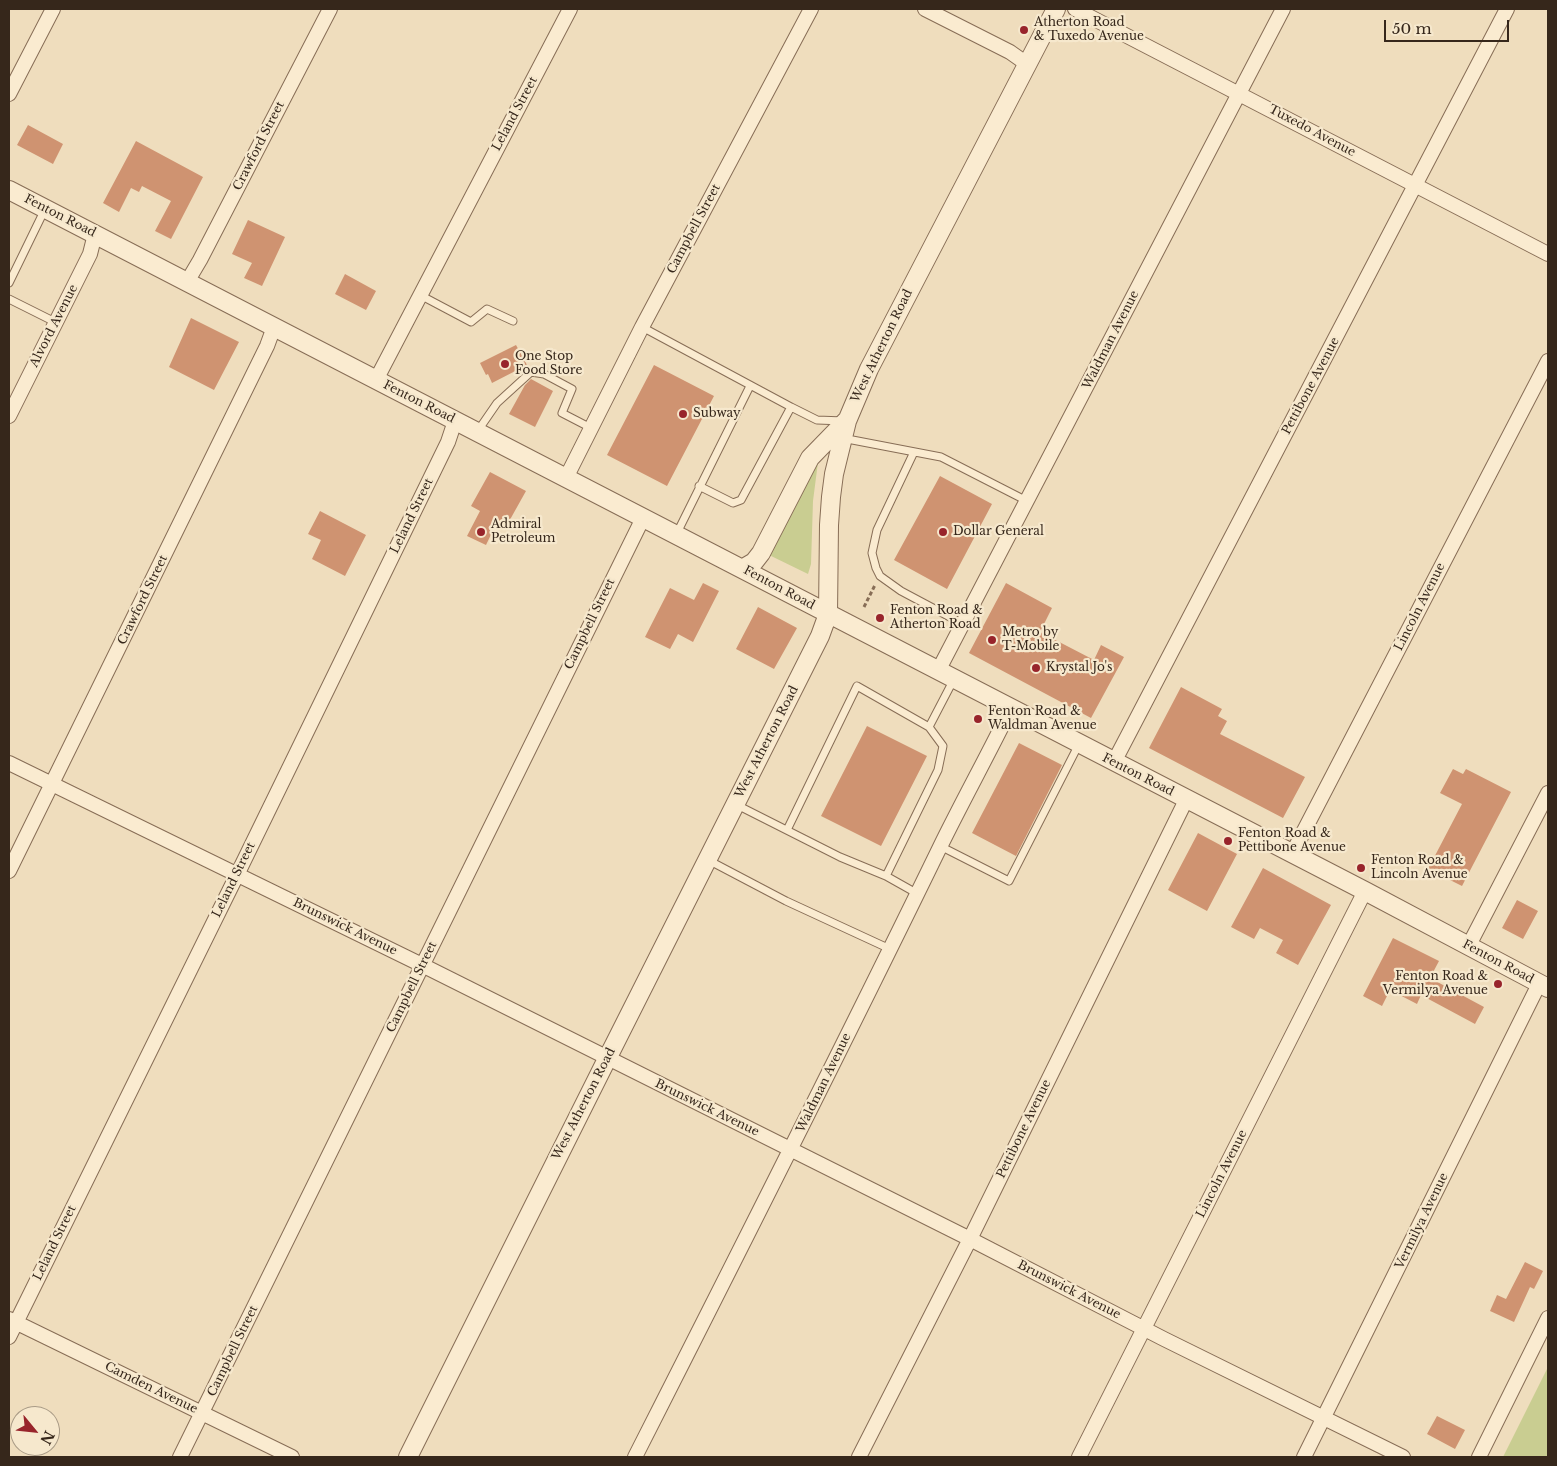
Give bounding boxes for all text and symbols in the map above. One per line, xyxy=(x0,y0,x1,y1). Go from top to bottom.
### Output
scale bar xyxy=(1387,10,1512,42)
place label: Atherton Road & Tuxedo Avenue xyxy=(1034,16,1144,44)
text: 50 m xyxy=(1392,19,1432,38)
marker: Atherton Road & Tuxedo Avenue xyxy=(1018,24,1030,36)
street label: Leland Street xyxy=(489,74,541,154)
street label: Crawford Street xyxy=(230,99,288,193)
street label: Tuxedo Avenue xyxy=(1266,102,1358,160)
street label: Campbell Street xyxy=(664,182,724,276)
street label: Fenton Road xyxy=(22,192,98,240)
street label: Alvord Avenue xyxy=(27,282,81,370)
street label: West Atherton Road xyxy=(848,287,916,405)
street label: Waldman Avenue xyxy=(1080,288,1142,392)
street label: Pettibone Avenue xyxy=(1279,335,1343,437)
place label: One Stop Food Store xyxy=(515,350,582,378)
marker: One Stop Food Store xyxy=(499,358,511,370)
street label: Fenton Road xyxy=(381,378,457,426)
place label: Subway xyxy=(693,407,741,421)
marker: Subway xyxy=(677,408,689,420)
street label: Leland Street xyxy=(388,476,436,556)
place label: Admiral Petroleum xyxy=(491,518,555,546)
place label: Dollar General xyxy=(953,525,1044,539)
marker: Admiral Petroleum xyxy=(475,526,487,538)
marker: Dollar General xyxy=(937,526,949,538)
street label: Crawford Street xyxy=(115,553,171,647)
street label: Lincoln Avenue xyxy=(1392,561,1448,653)
street label: Fenton Road xyxy=(741,563,817,613)
street label: Campbell Street xyxy=(562,576,618,672)
place label: Fenton Road & Atherton Road xyxy=(890,604,983,632)
marker: Fenton Road & Atherton Road xyxy=(874,612,886,624)
place label: Metro by T-Mobile xyxy=(1002,626,1059,654)
marker: Metro by T-Mobile xyxy=(986,634,998,646)
place label: Krystal Jo's xyxy=(1046,661,1112,675)
marker: Krystal Jo's xyxy=(1030,662,1042,674)
street label: West Atherton Road xyxy=(732,683,802,801)
place label: Fenton Road & Waldman Avenue xyxy=(988,705,1097,733)
marker: Fenton Road & Waldman Avenue xyxy=(972,713,984,725)
street label: Fenton Road xyxy=(1100,751,1176,799)
place label: Fenton Road & Pettibone Avenue xyxy=(1238,827,1346,855)
marker: Fenton Road & Pettibone Avenue xyxy=(1222,835,1234,847)
street label: Leland Street xyxy=(210,840,258,920)
place label: Fenton Road & Lincoln Avenue xyxy=(1371,854,1468,882)
marker: Fenton Road & Lincoln Avenue xyxy=(1355,862,1367,874)
street label: Brunswick Avenue xyxy=(291,896,399,958)
street label: Fenton Road xyxy=(1460,937,1536,987)
street label: Campbell Street xyxy=(384,939,440,1035)
place label: Fenton Road & Vermilya Avenue xyxy=(1383,970,1488,998)
marker: Fenton Road & Vermilya Avenue xyxy=(1492,978,1504,990)
street label: Waldman Avenue xyxy=(794,1031,854,1135)
street label: West Atherton Road xyxy=(549,1045,619,1163)
street label: Brunswick Avenue xyxy=(653,1077,761,1139)
street label: Pettibone Avenue xyxy=(994,1077,1054,1181)
street label: Lincoln Avenue xyxy=(1194,1128,1250,1220)
street label: Vermilya Avenue xyxy=(1392,1171,1452,1271)
street label: Leland Street xyxy=(31,1203,79,1283)
street label: Brunswick Avenue xyxy=(1015,1258,1123,1322)
street label: Campbell Street xyxy=(205,1303,261,1399)
street label: Camden Avenue xyxy=(102,1359,200,1417)
north arrow xyxy=(10,1406,60,1456)
text: N xyxy=(36,1428,58,1448)

